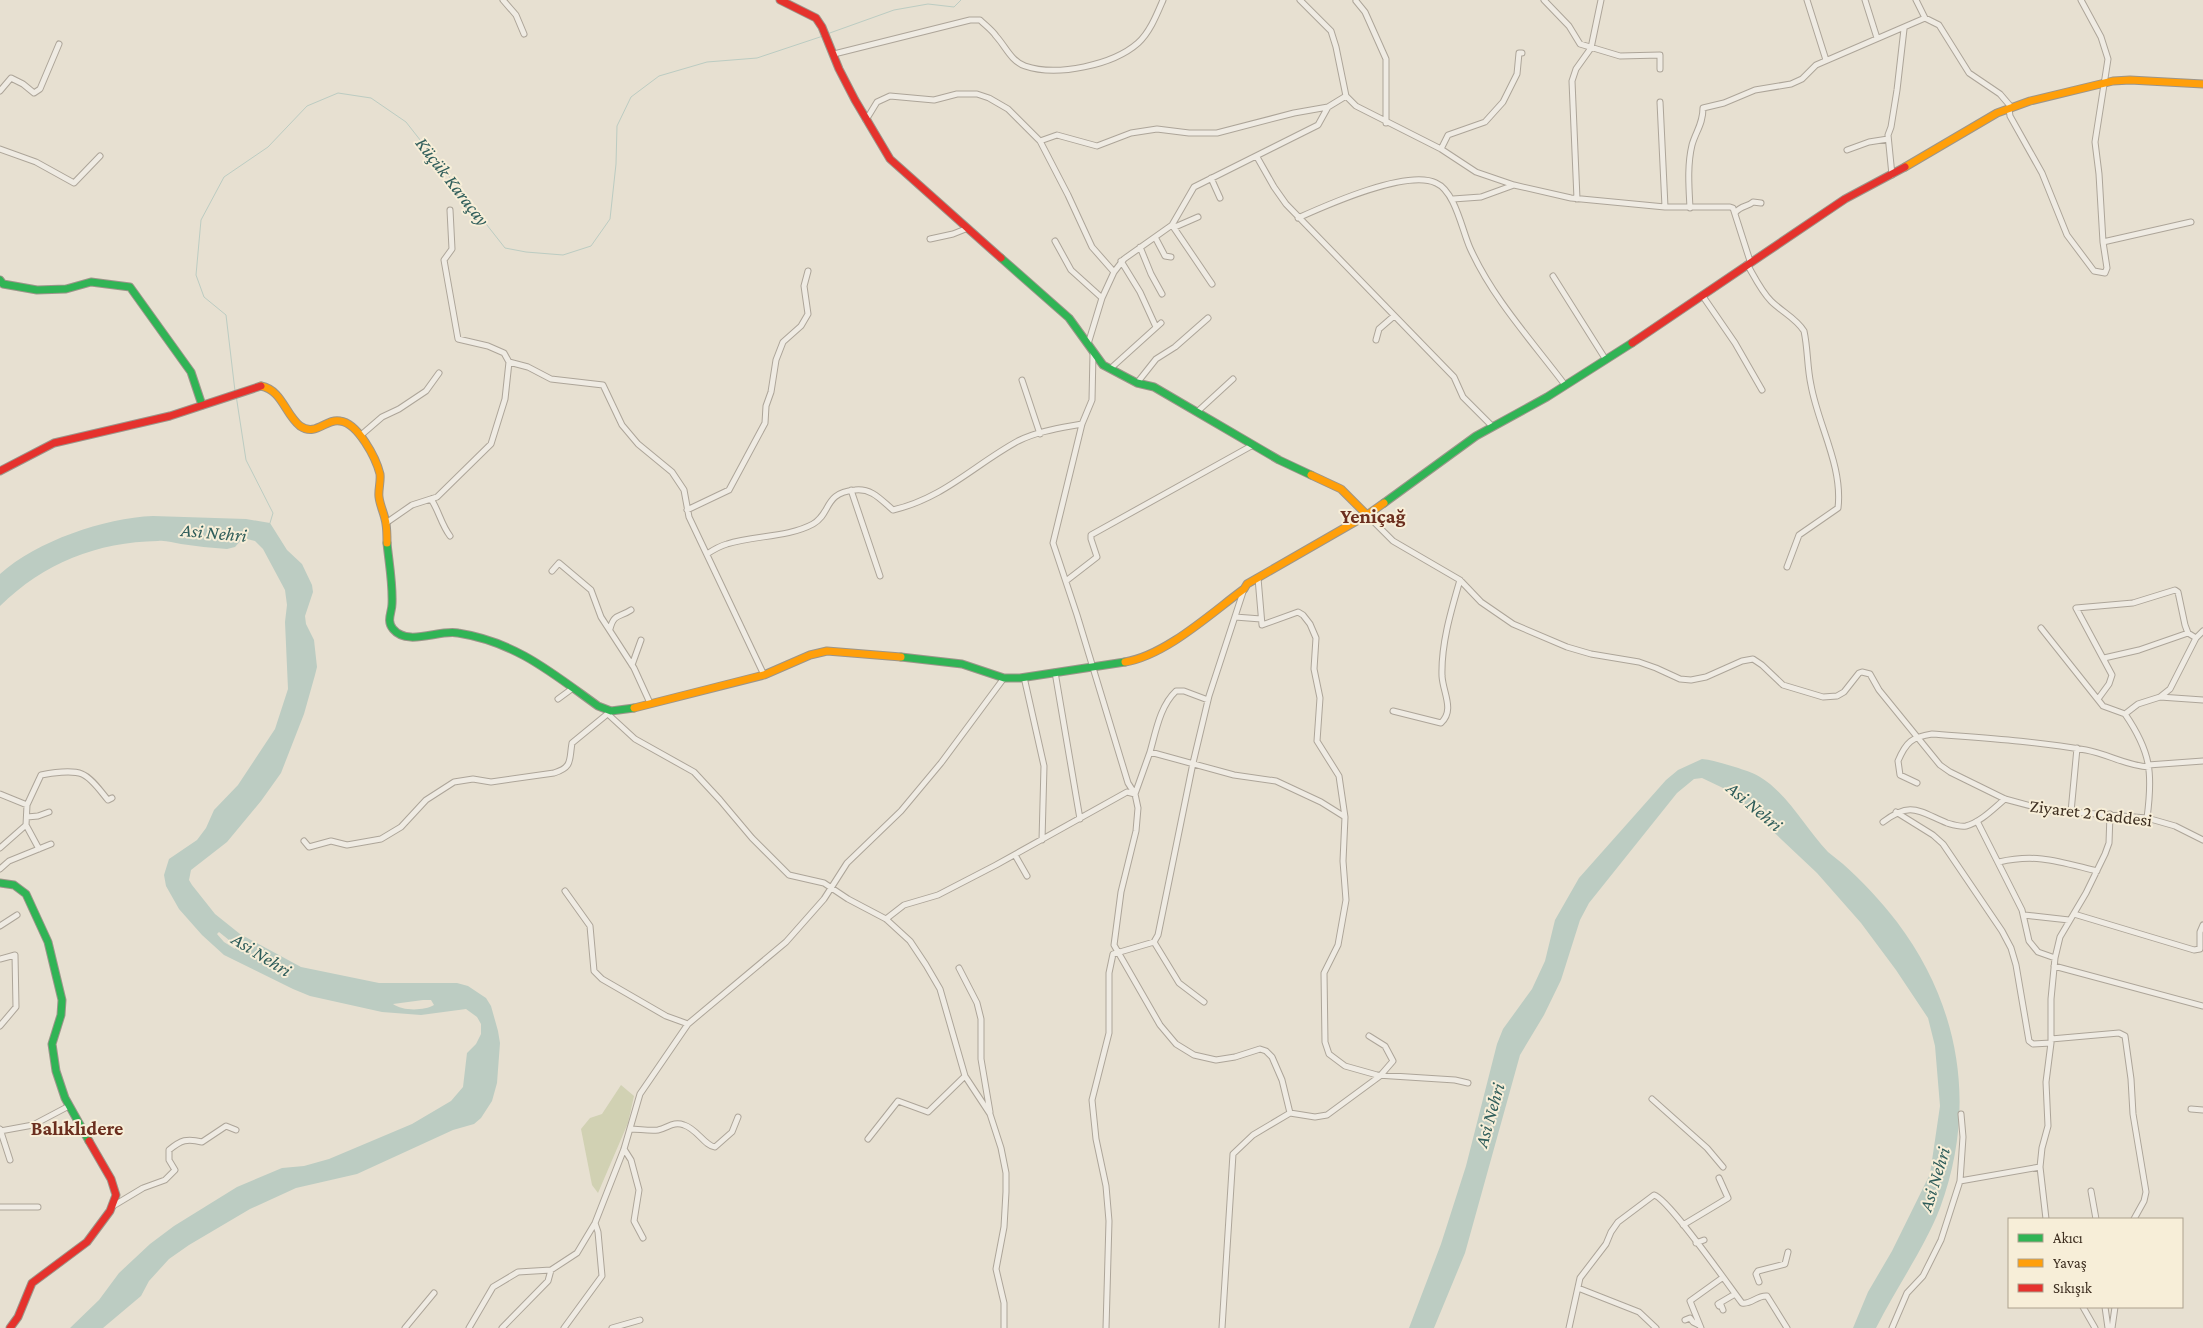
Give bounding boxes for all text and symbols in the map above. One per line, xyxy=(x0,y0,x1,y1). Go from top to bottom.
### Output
water label: Küçük Karaçay xyxy=(412,133,494,230)
district label: Yeniçağ xyxy=(1340,505,1406,527)
water label: Asi Nehri xyxy=(179,519,249,546)
water label: Asi Nehri xyxy=(1722,777,1787,836)
street label: Ziyaret 2 Caddesi xyxy=(2029,796,2154,830)
water label: Asi Nehri xyxy=(227,928,296,981)
water label: Asi Nehri xyxy=(1470,1080,1509,1151)
district label: Balıklıdere xyxy=(31,1117,123,1139)
water label: Asi Nehri xyxy=(1915,1144,1954,1215)
legend xyxy=(2008,1218,2183,1308)
text: Akıcı xyxy=(2053,1230,2083,1246)
text: Yavaş xyxy=(2053,1255,2087,1272)
text: Sıkışık xyxy=(2053,1280,2093,1297)

